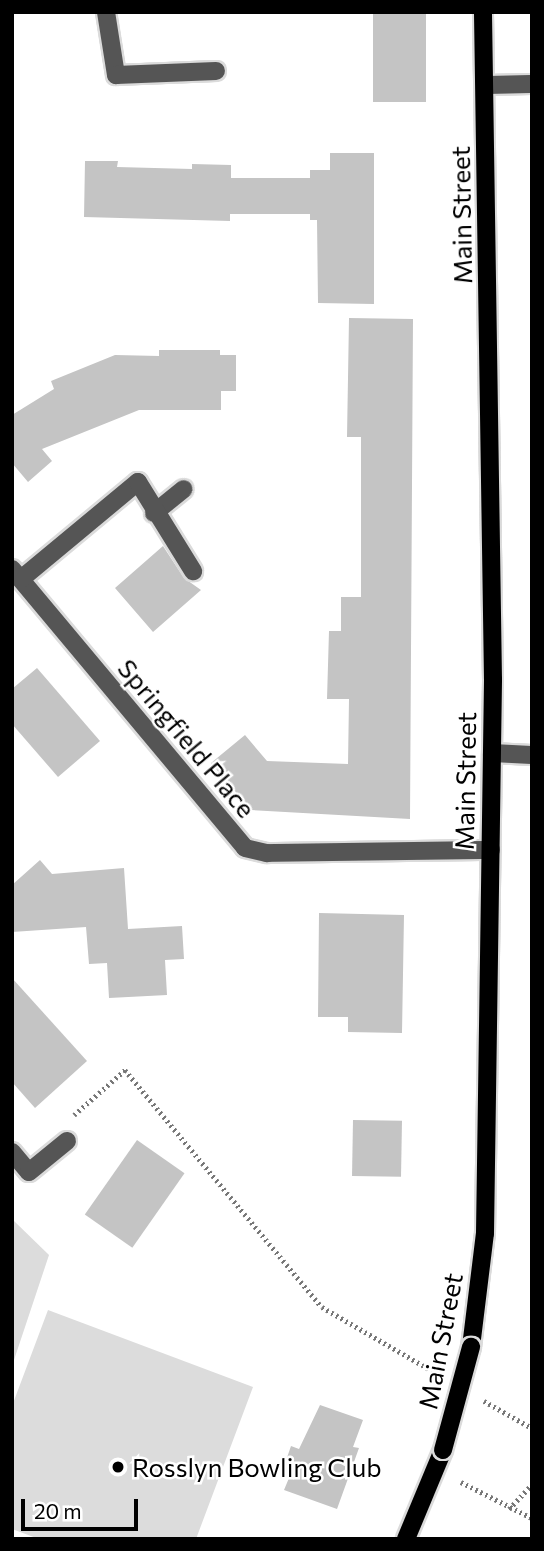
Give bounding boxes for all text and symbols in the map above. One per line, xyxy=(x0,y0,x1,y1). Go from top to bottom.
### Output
street label: Main Street xyxy=(444,146,478,284)
street label: Springfield Place xyxy=(112,653,262,823)
street label: Main Street xyxy=(448,712,482,850)
street label: Main Street xyxy=(411,1270,469,1412)
place label: Rosslyn Bowling Club xyxy=(132,1451,382,1483)
marker: Rosslyn Bowling Club xyxy=(110,1459,126,1475)
scale bar xyxy=(24,1484,142,1528)
text: 20 m xyxy=(34,1498,82,1523)

